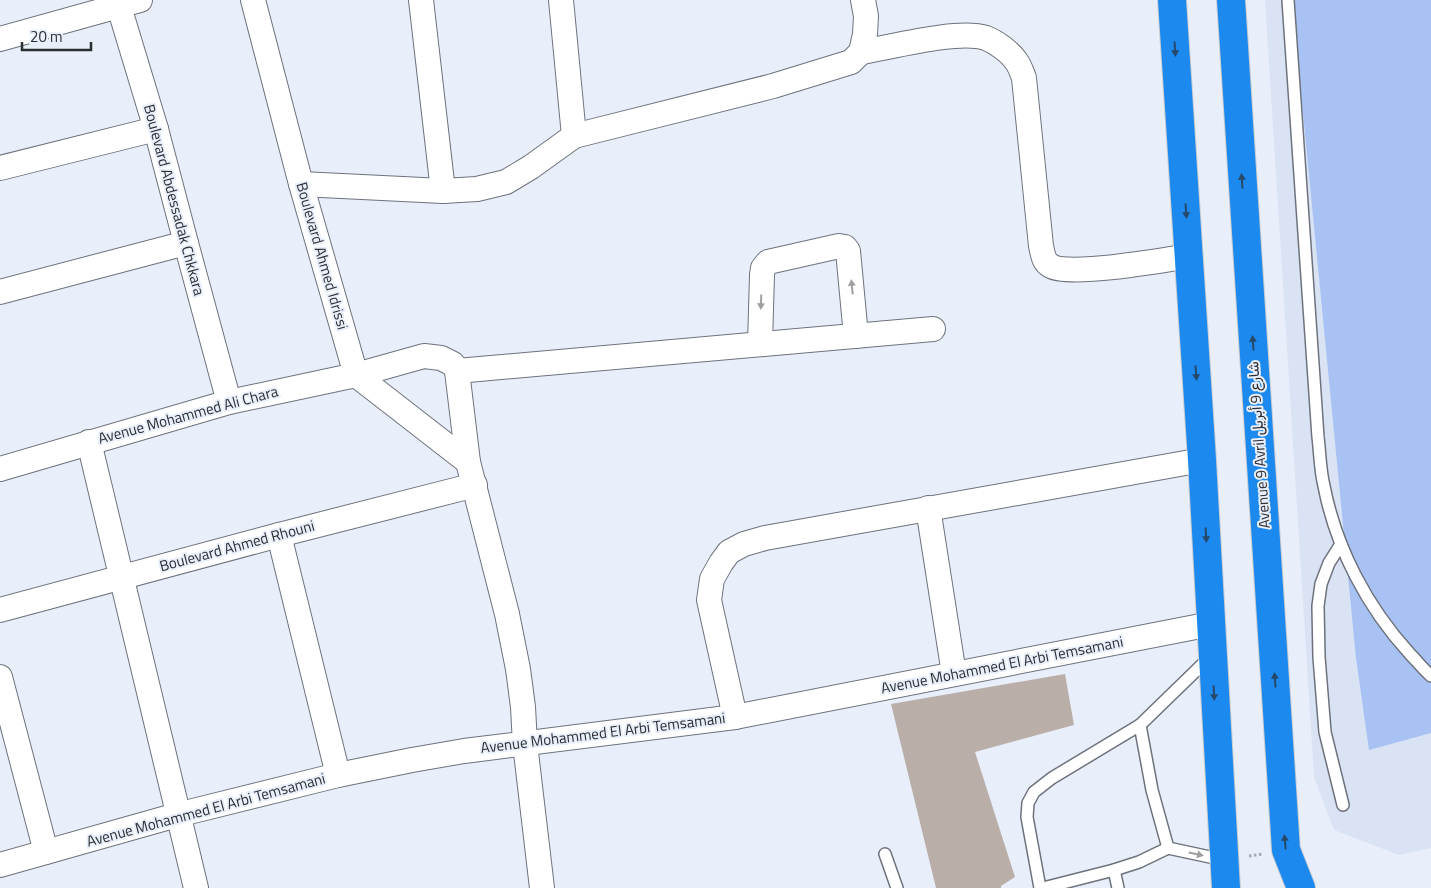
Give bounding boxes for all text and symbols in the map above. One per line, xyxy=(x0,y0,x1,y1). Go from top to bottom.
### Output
scale bar xyxy=(22,20,91,52)
text: 20 m xyxy=(30,25,63,48)
one-way arrow xyxy=(1171,41,1179,57)
street label: Boulevard Abdessadak Chkkara xyxy=(138,102,211,299)
one-way arrow xyxy=(1238,173,1246,189)
street label: Boulevard Ahmed Idrissi xyxy=(290,179,355,332)
one-way arrow xyxy=(1182,203,1190,219)
one-way arrow xyxy=(847,279,855,295)
one-way arrow xyxy=(757,295,765,311)
one-way arrow xyxy=(1248,335,1256,351)
street label: Avenue 9 Avril شارع 9 أبريل xyxy=(1241,361,1276,529)
one-way arrow xyxy=(1193,365,1201,381)
street label: Avenue Mohammed Ali Chara xyxy=(95,379,281,450)
street label: Boulevard Ahmed Rhouni xyxy=(157,514,317,577)
one-way arrow xyxy=(1202,527,1210,543)
street label: Avenue Mohammed El Arbi Temsamani xyxy=(879,630,1125,699)
one-way arrow xyxy=(1270,672,1278,688)
one-way arrow xyxy=(1211,685,1219,701)
street label: Avenue Mohammed El Arbi Temsamani xyxy=(479,706,727,759)
street label: Avenue Mohammed El Arbi Temsamani xyxy=(84,767,328,853)
one-way arrow xyxy=(1281,834,1289,850)
one-way arrow xyxy=(1188,850,1203,858)

